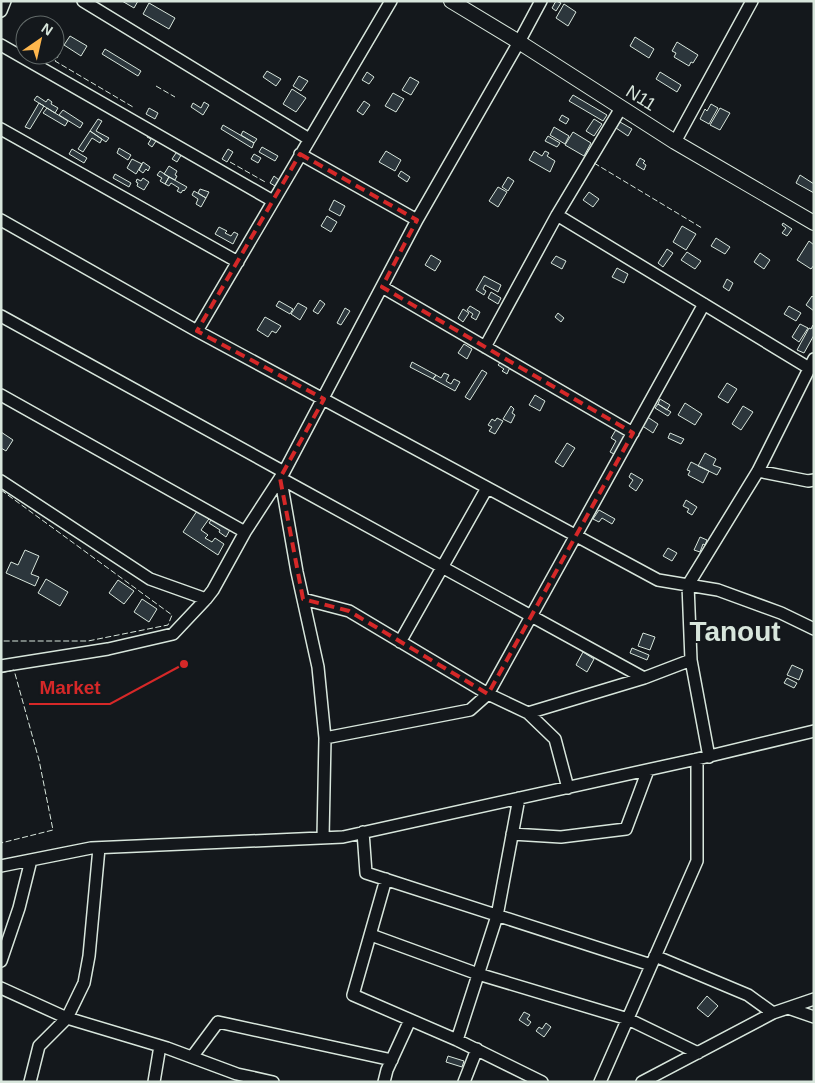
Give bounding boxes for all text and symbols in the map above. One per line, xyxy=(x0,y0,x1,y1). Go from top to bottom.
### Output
north arrow xyxy=(15,15,65,65)
text: N xyxy=(39,20,56,39)
street label: N11 xyxy=(622,81,660,115)
district label: Tanout xyxy=(689,616,781,647)
callout: Market xyxy=(29,670,110,704)
text: Market xyxy=(39,677,101,698)

